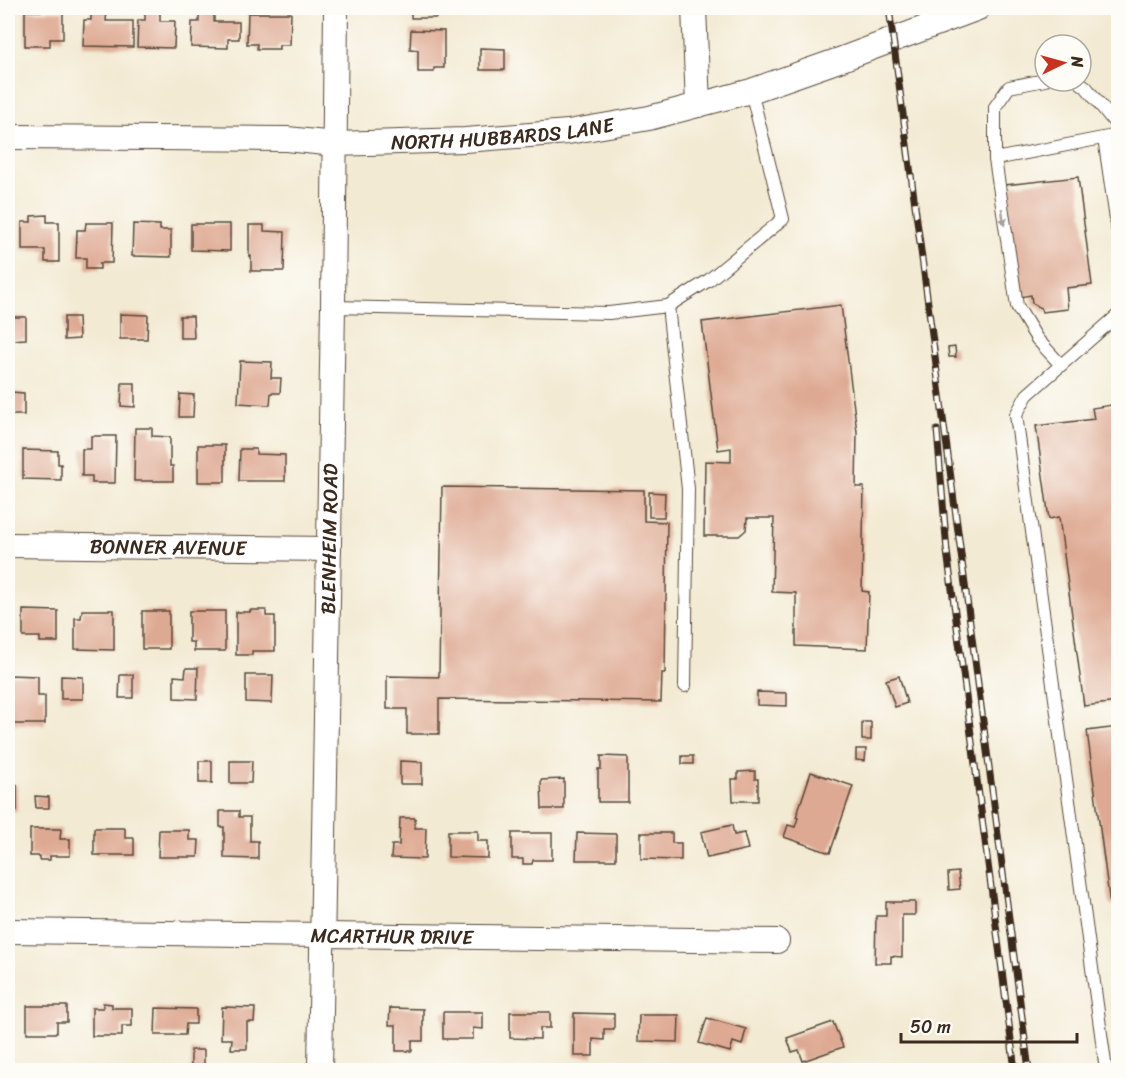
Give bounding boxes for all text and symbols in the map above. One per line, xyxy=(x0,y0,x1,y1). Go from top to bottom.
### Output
north arrow xyxy=(1033,33,1093,93)
text: N xyxy=(1062,54,1092,69)
street label: NORTH HUBBARDS LANE xyxy=(390,107,618,160)
one-way arrow xyxy=(999,207,1008,226)
street label: BLENHEIM ROAD xyxy=(311,463,348,615)
street label: BONNER AVENUE xyxy=(90,529,248,566)
street label: MCARTHUR DRIVE xyxy=(310,918,475,955)
scale bar xyxy=(901,1006,1076,1044)
text: 50 m xyxy=(910,1011,951,1043)

